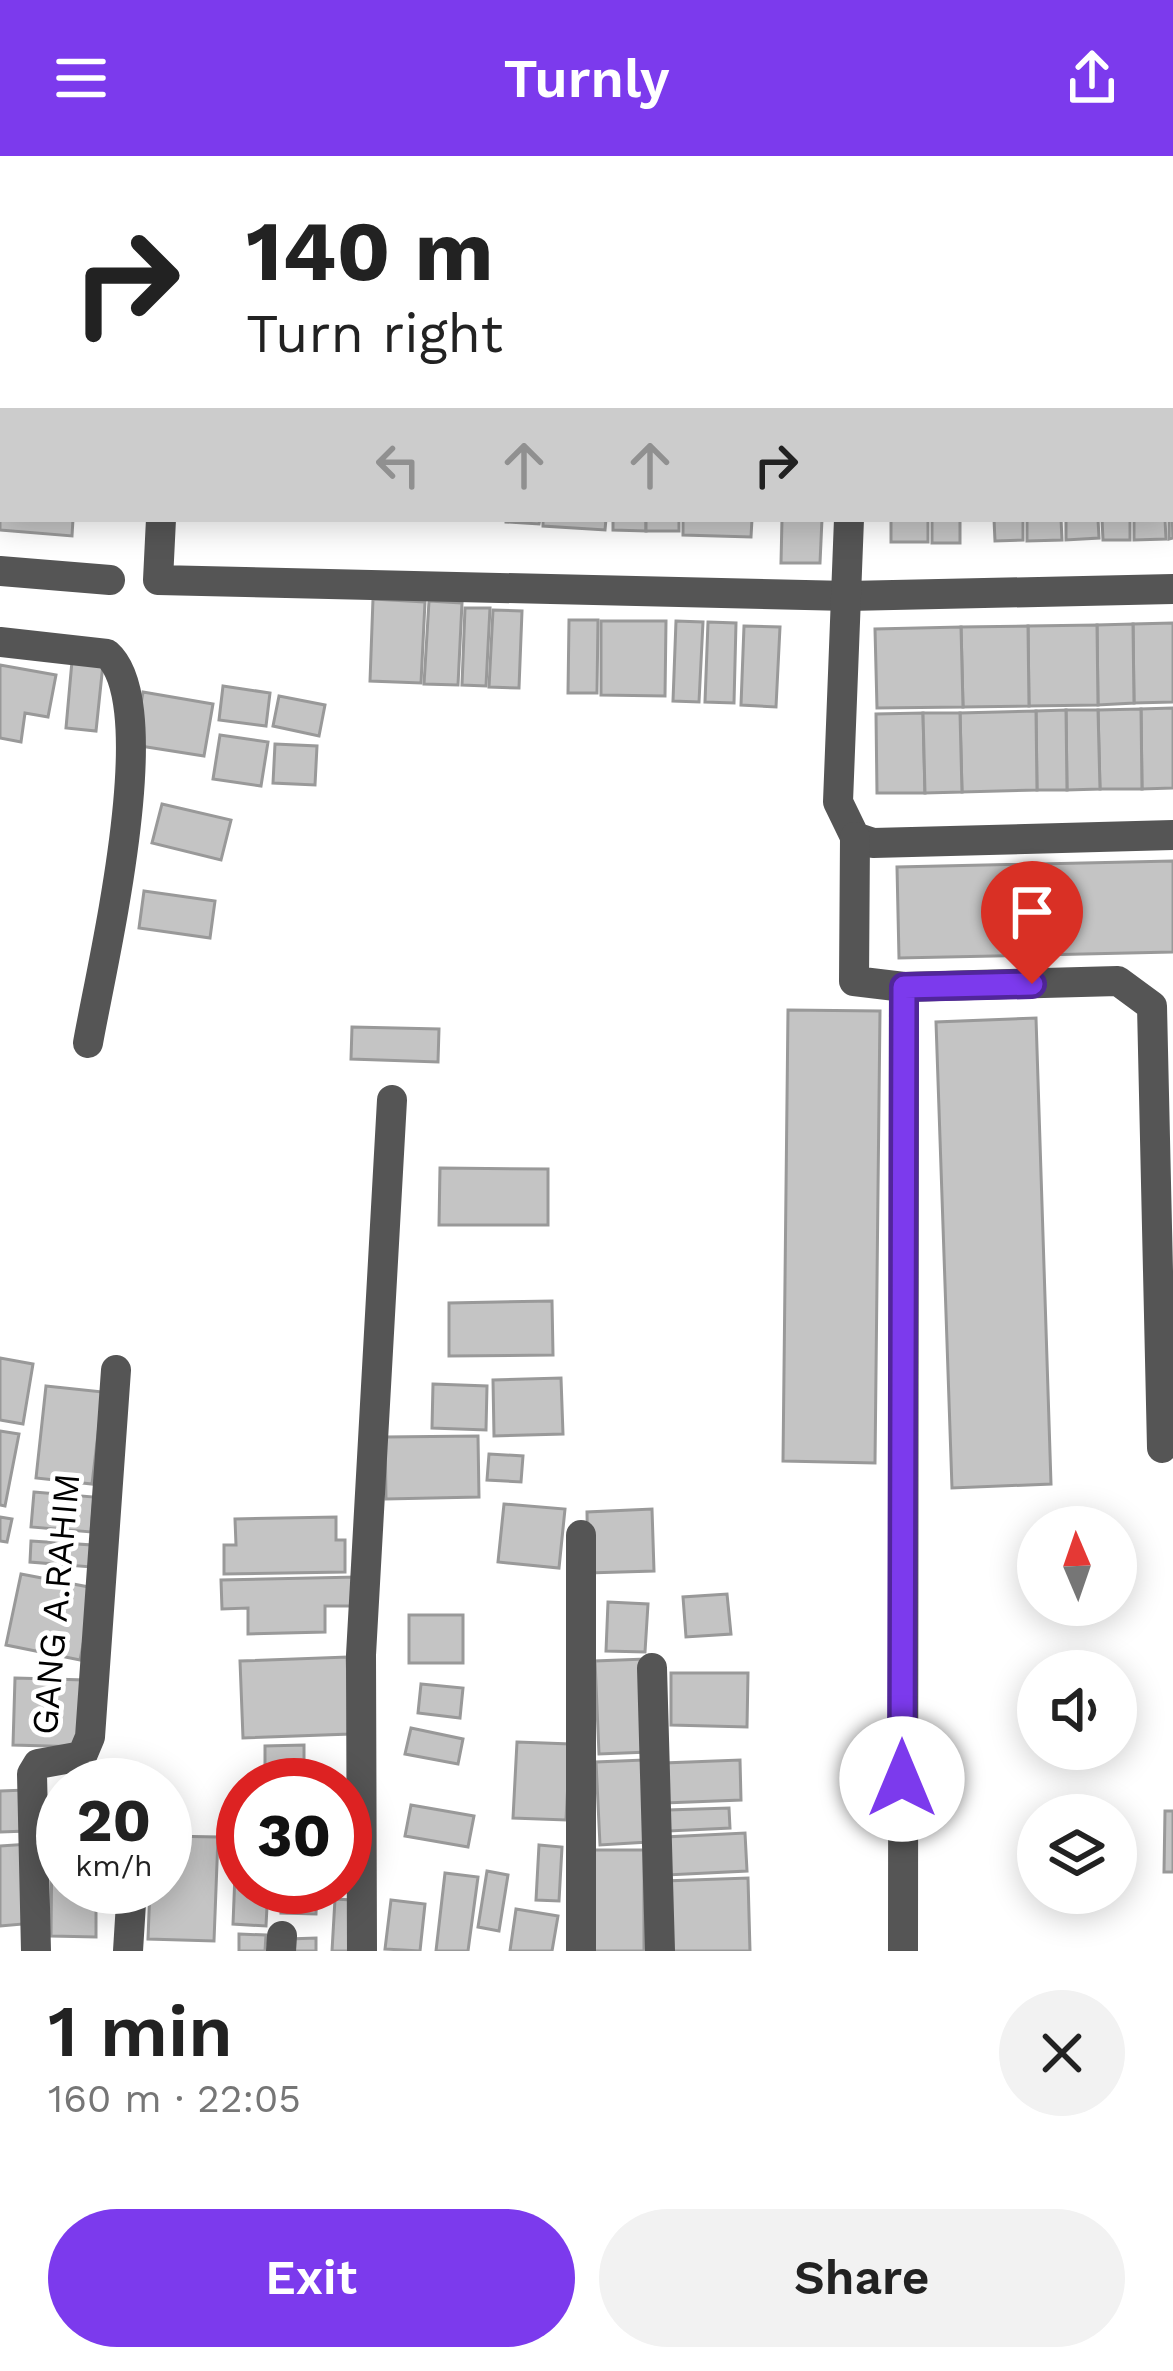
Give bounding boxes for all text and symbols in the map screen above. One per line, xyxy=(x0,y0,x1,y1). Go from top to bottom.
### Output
icon: menu xyxy=(48,45,114,111)
icon: share xyxy=(1059,45,1125,111)
text: Turnly xyxy=(503,47,670,110)
text: 140 m xyxy=(246,202,494,300)
icon: right xyxy=(48,204,204,360)
text: Turn right xyxy=(246,302,503,365)
icon: left xyxy=(365,432,431,498)
icon: ahead xyxy=(491,432,557,498)
icon: ahead xyxy=(617,432,683,498)
icon: right xyxy=(743,432,809,498)
pin xyxy=(981,861,1083,984)
icon: arrive xyxy=(999,879,1065,945)
street label: GANG A.RAHIM xyxy=(24,1471,88,1737)
north arrow xyxy=(1017,1506,1137,1626)
map controls xyxy=(1017,1506,1137,1914)
button: sound xyxy=(1017,1650,1137,1770)
position arrow xyxy=(839,1716,965,1842)
speed limit sign: 30 xyxy=(216,1758,372,1914)
text: 20 xyxy=(77,1785,151,1856)
button: layers xyxy=(1017,1794,1137,1914)
text: km/h xyxy=(75,1848,153,1883)
text: 1 min xyxy=(48,1989,233,2073)
button: close xyxy=(999,1990,1125,2116)
text: 160 m · 22:05 xyxy=(48,2076,301,2121)
button: Exit xyxy=(48,2209,575,2347)
button: Share xyxy=(599,2209,1125,2347)

